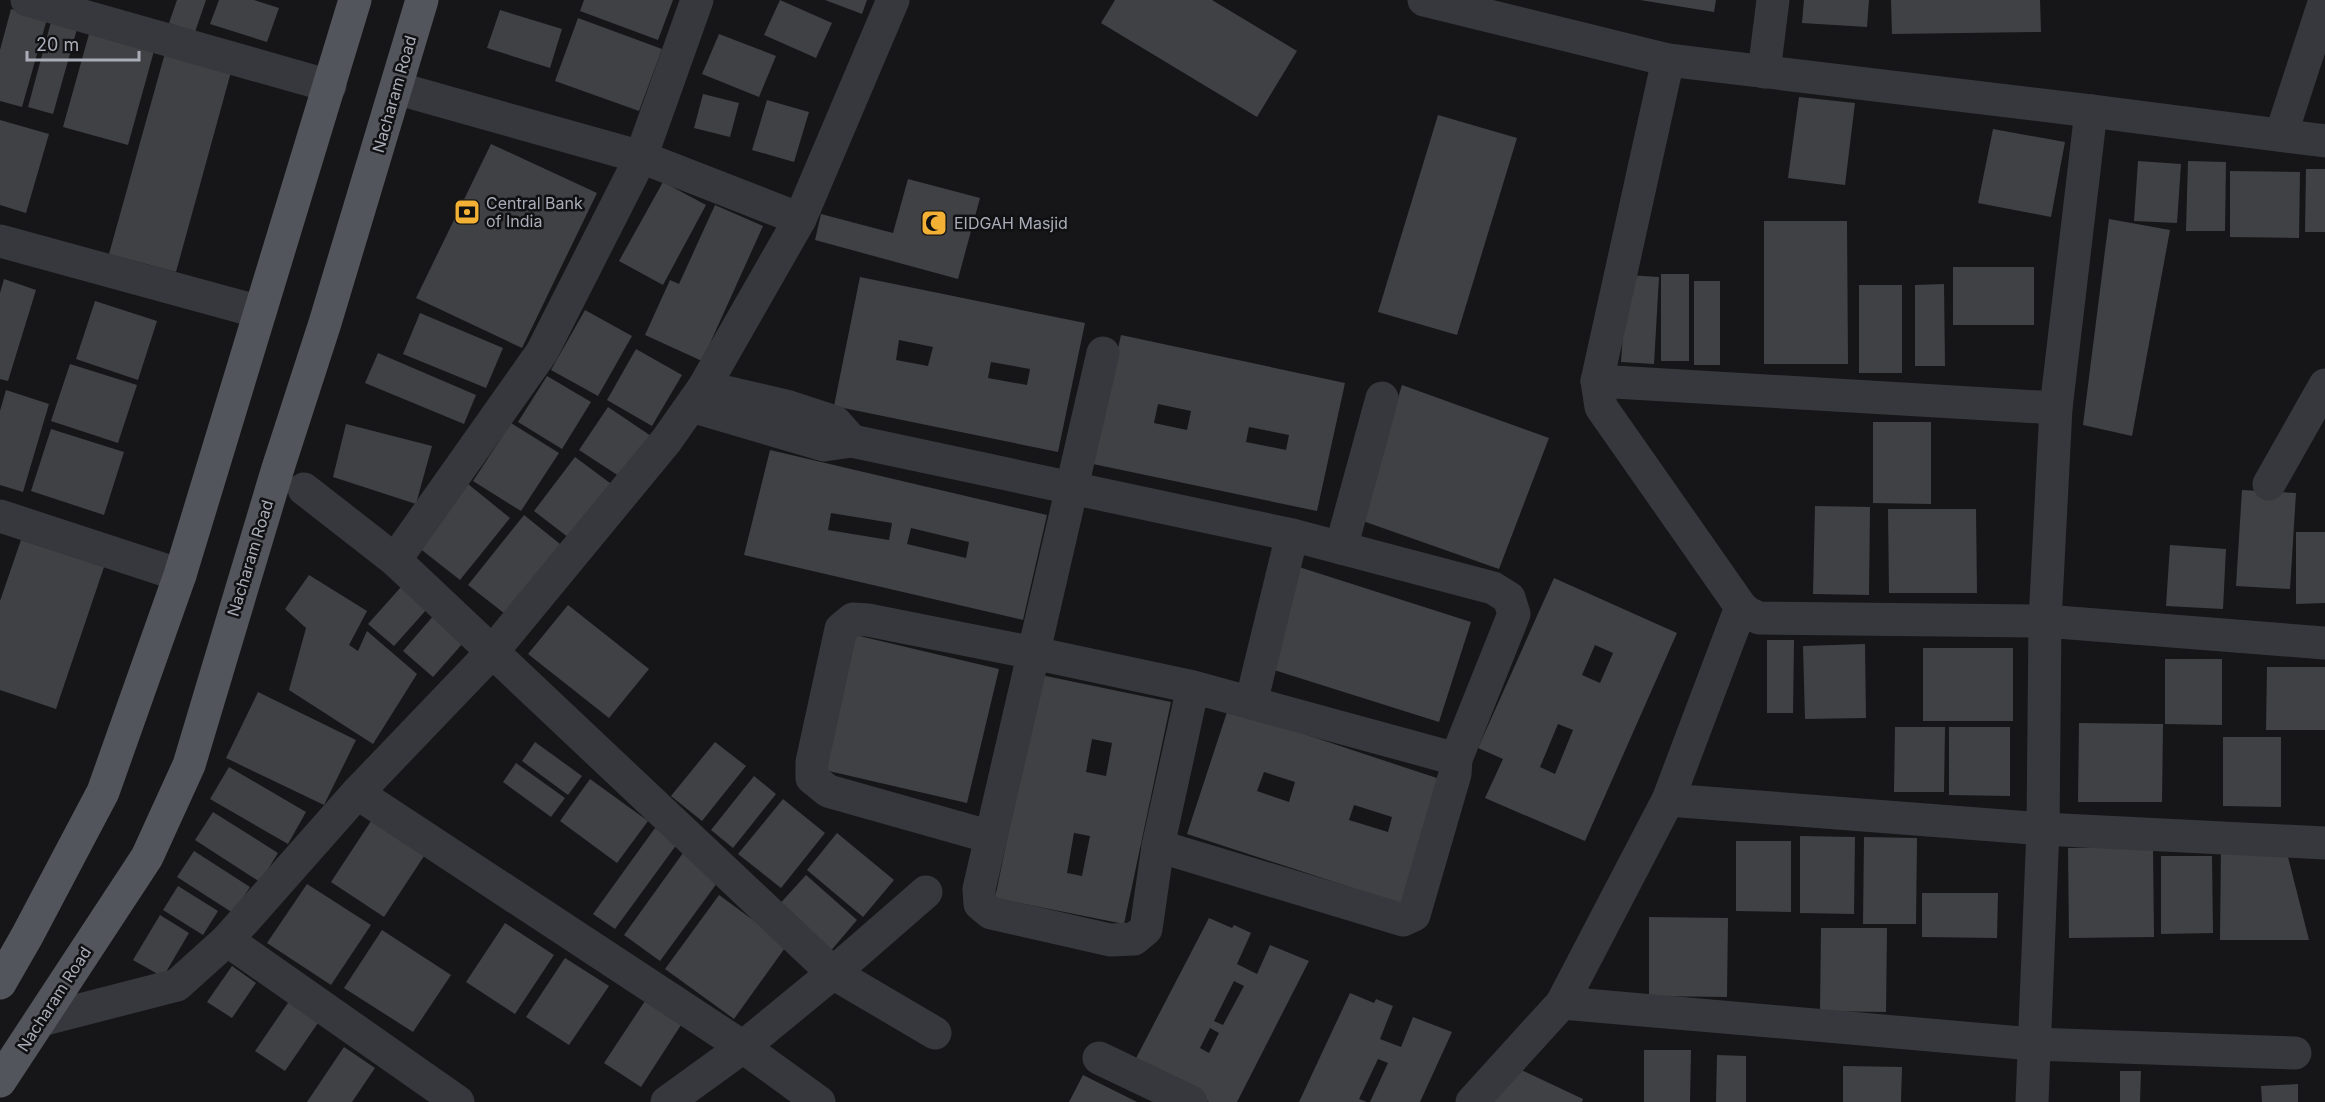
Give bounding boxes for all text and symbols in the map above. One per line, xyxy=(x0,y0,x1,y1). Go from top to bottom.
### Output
scale bar xyxy=(27,24,140,62)
street label: Nacharam Road xyxy=(368,33,420,155)
text: 20 m xyxy=(36,34,79,55)
place label: Central Bank of India xyxy=(486,193,583,231)
bank icon: Central Bank of India xyxy=(452,197,482,227)
mosque icon: EIDGAH Masjid xyxy=(919,208,949,238)
place label: EIDGAH Masjid xyxy=(954,213,1068,233)
street label: Nacharam Road xyxy=(223,497,277,619)
street label: Nacharam Road xyxy=(13,943,95,1055)

